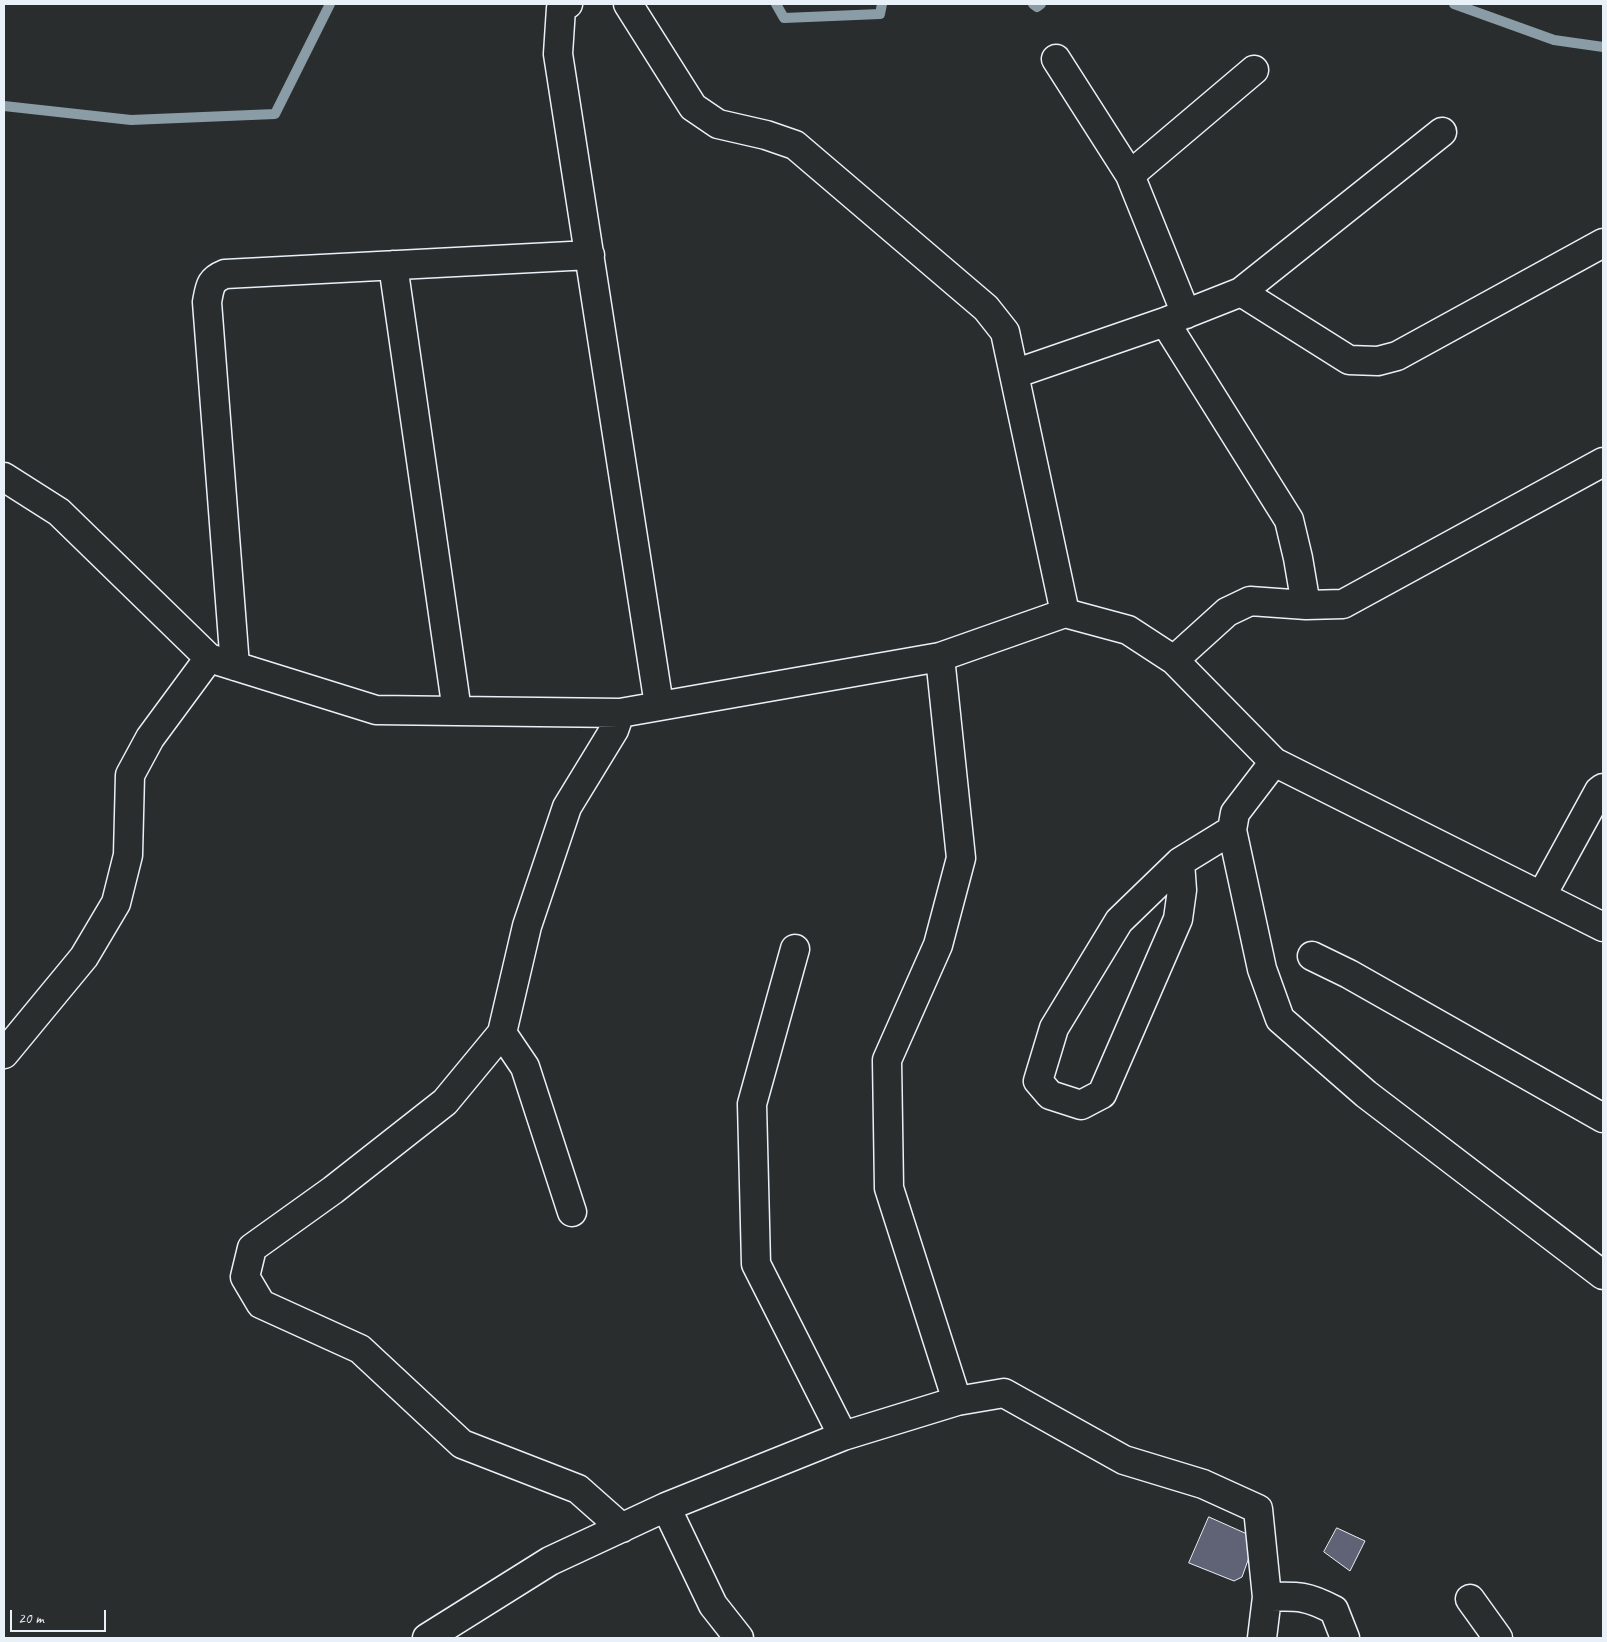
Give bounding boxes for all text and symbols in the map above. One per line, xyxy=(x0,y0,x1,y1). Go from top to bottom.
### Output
scale bar xyxy=(12,1600,109,1632)
text: 20 m xyxy=(18,1609,44,1628)

